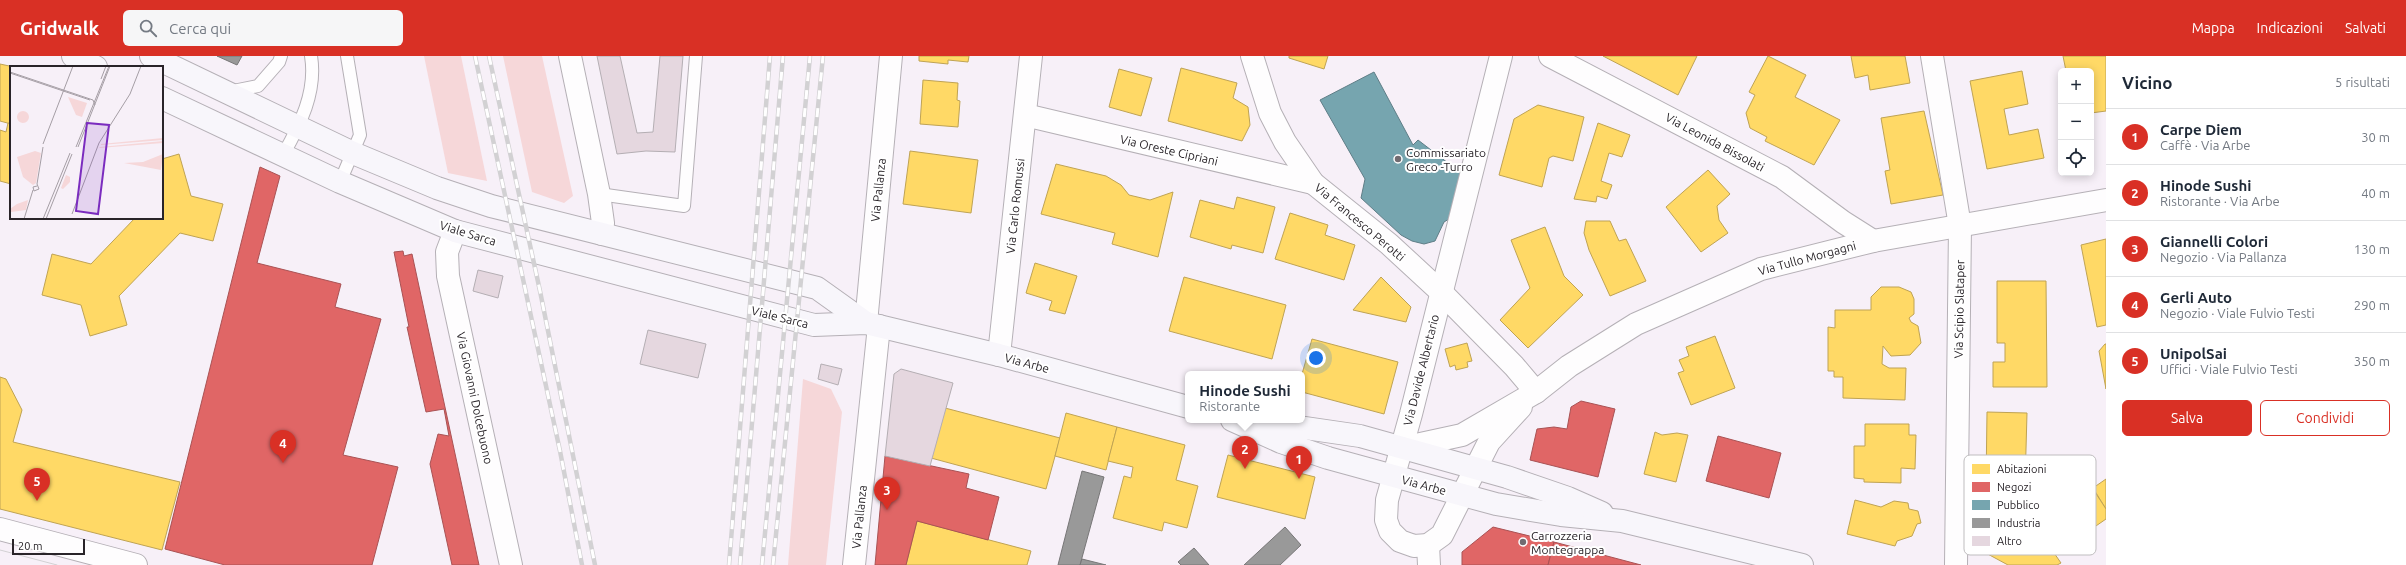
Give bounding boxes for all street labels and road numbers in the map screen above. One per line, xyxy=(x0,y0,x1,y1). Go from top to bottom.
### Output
street label: Via Leonida Bissolati xyxy=(1663,110,1767,174)
street label: Via Oreste Cipriani xyxy=(1119,132,1219,168)
street label: Via Pallanza xyxy=(868,157,888,223)
street label: Via Carlo Romussi xyxy=(1004,158,1026,254)
street label: Via Francesco Perotti xyxy=(1312,180,1408,264)
street label: Viale Sarca xyxy=(438,218,498,248)
street label: Via Tullo Morgagni xyxy=(1757,239,1857,277)
street label: Via Scipio Slataper xyxy=(1952,259,1966,359)
street label: Viale Sarca xyxy=(750,304,810,330)
street label: Via Davide Albertario xyxy=(1401,313,1441,427)
street label: Via Giovanni Dolcebuono xyxy=(455,331,495,465)
street label: Via Arbe xyxy=(1003,351,1051,375)
street label: Via Arbe xyxy=(1400,473,1448,497)
street label: Via Pallanza xyxy=(849,484,869,550)

